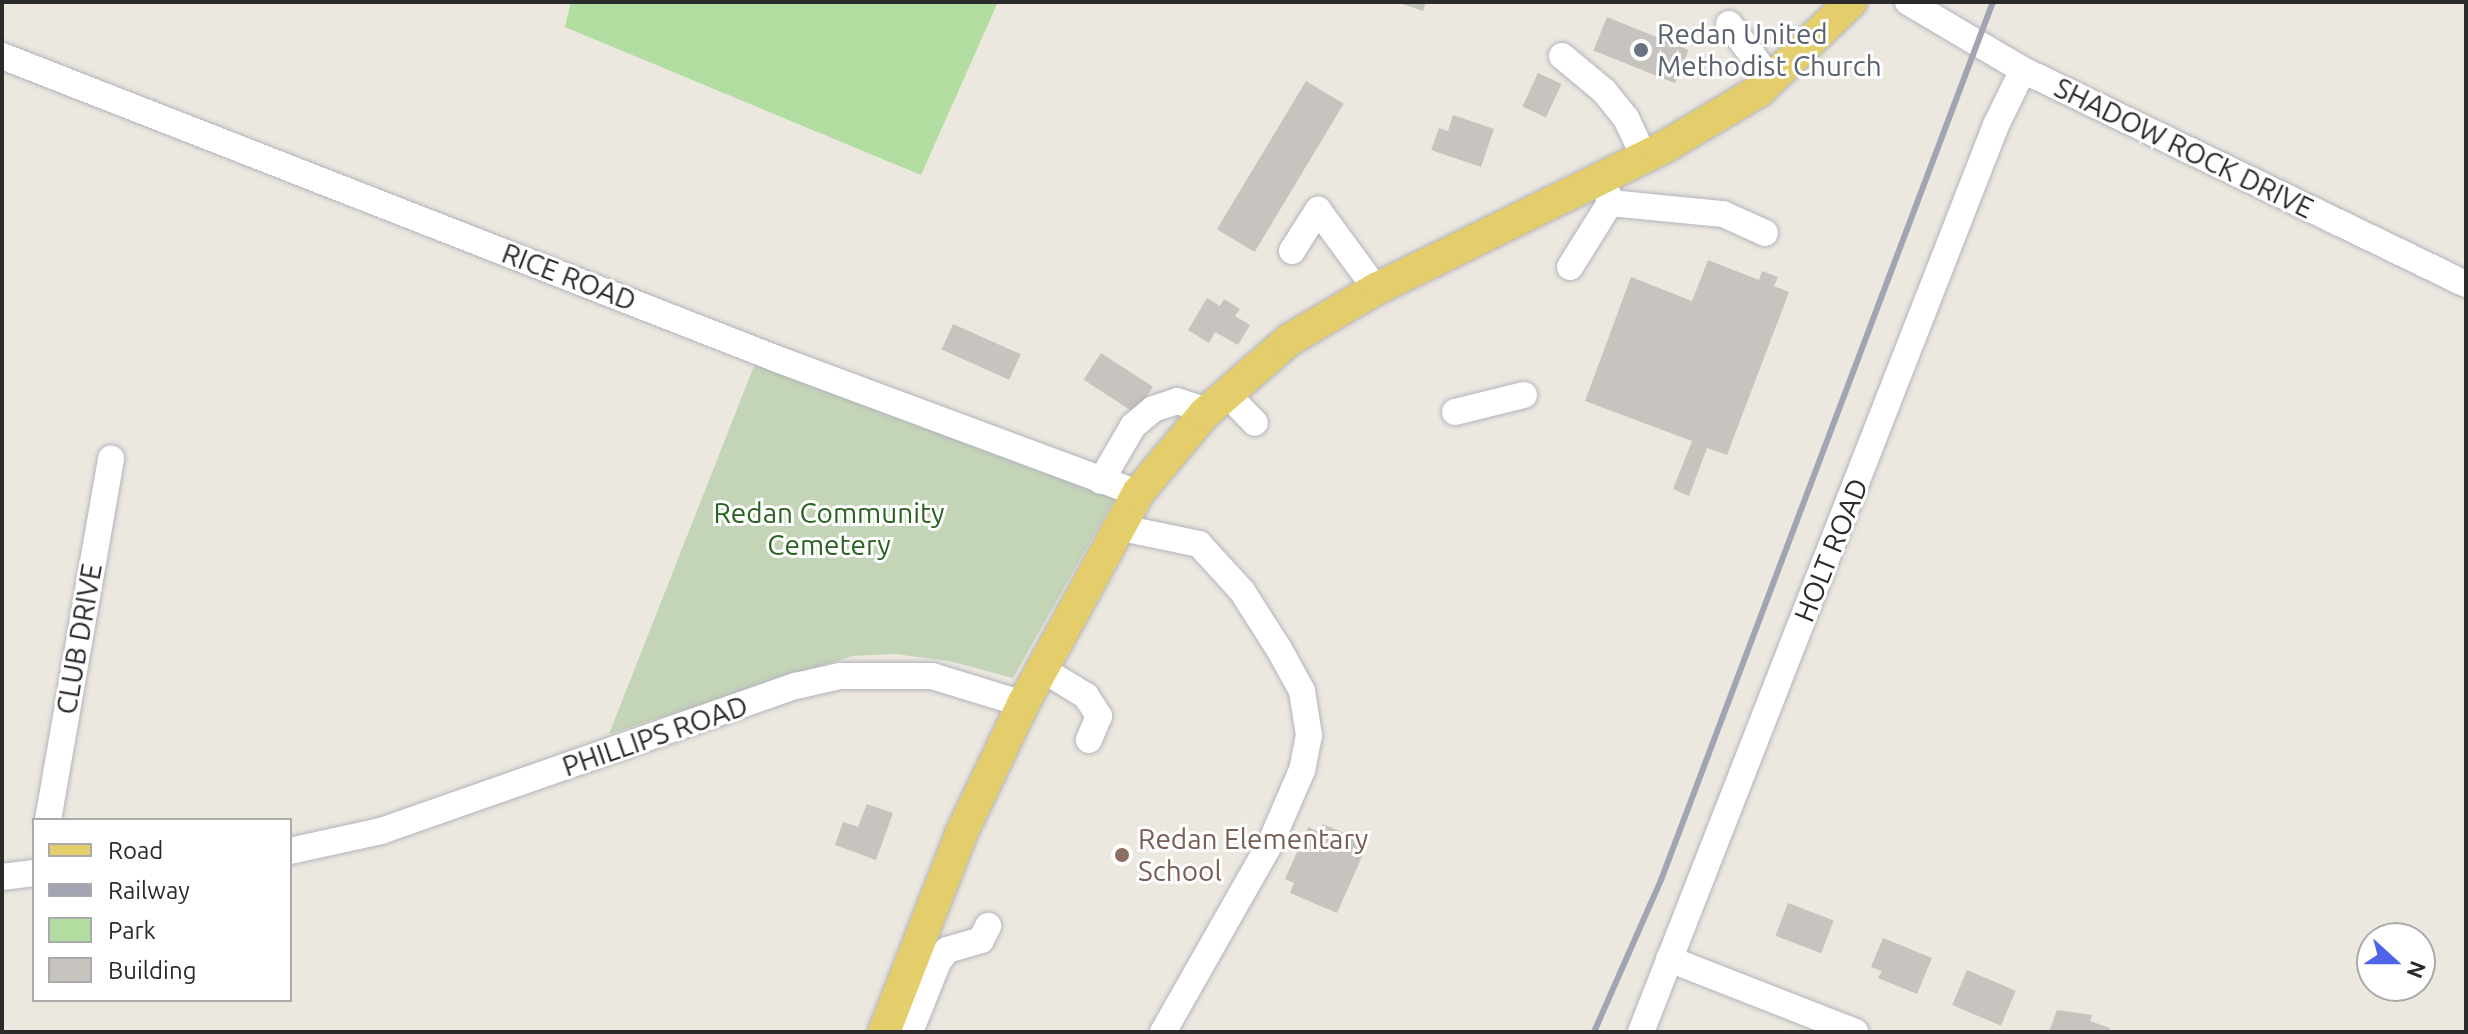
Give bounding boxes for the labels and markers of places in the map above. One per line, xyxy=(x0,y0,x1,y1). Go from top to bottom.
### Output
place label: Redan United Methodist Church xyxy=(1657,17,1882,83)
marker: Redan United Methodist Church xyxy=(1632,41,1650,59)
place label: Redan Elementary School xyxy=(1138,822,1368,888)
marker: Redan Elementary School xyxy=(1113,846,1131,864)

